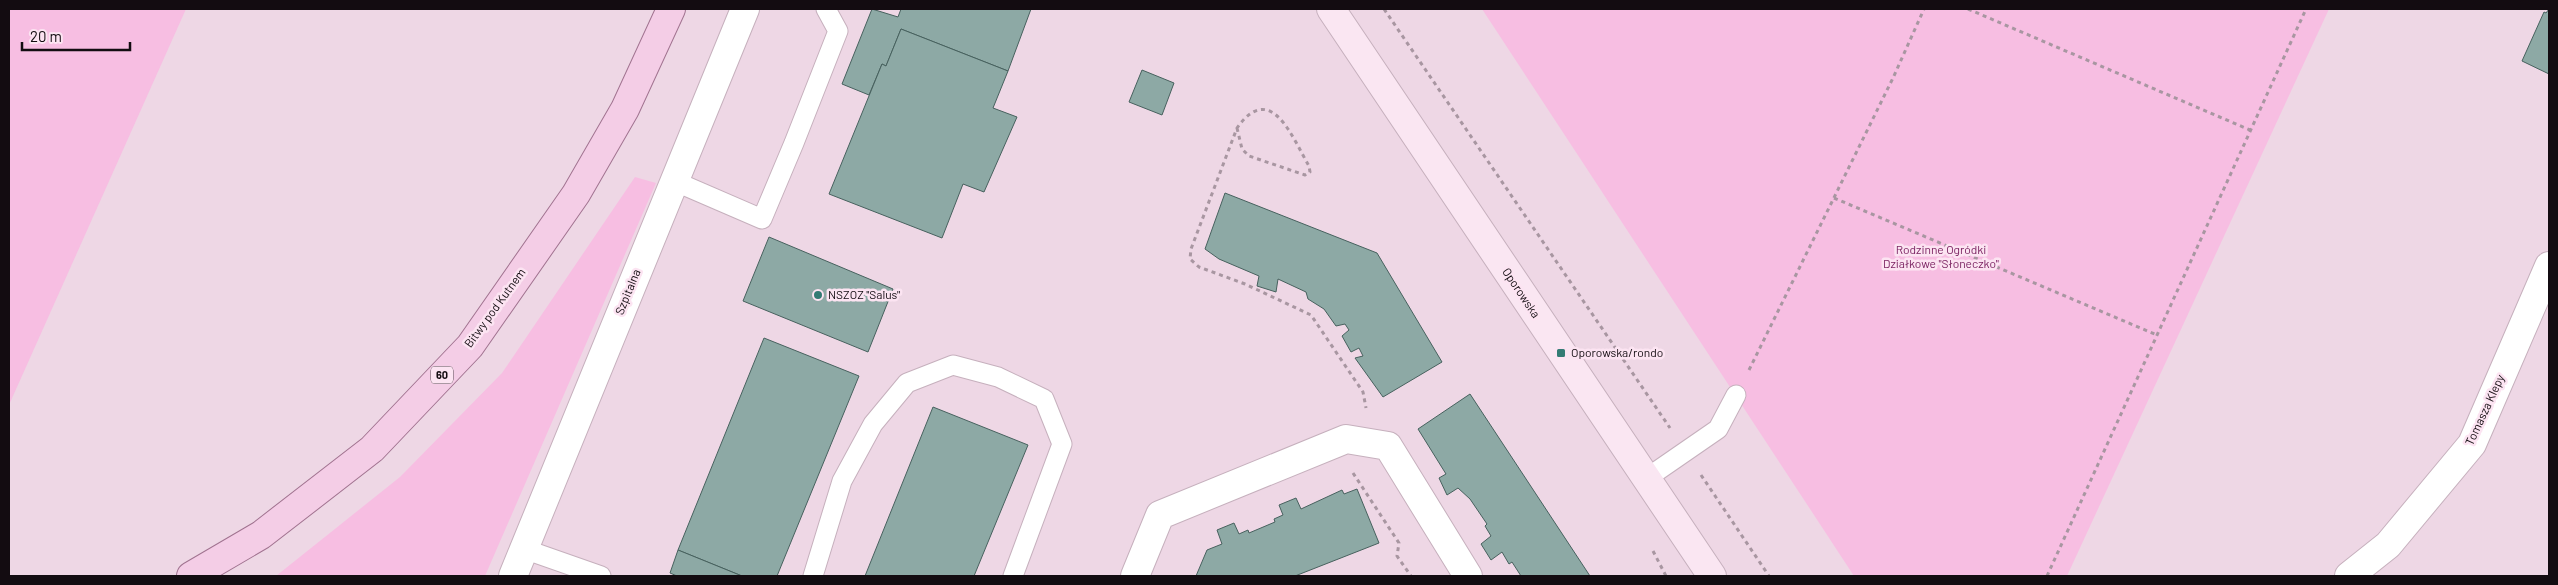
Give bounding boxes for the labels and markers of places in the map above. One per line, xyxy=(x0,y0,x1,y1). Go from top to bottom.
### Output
place label: NSZOZ "Salus" xyxy=(828,287,900,301)
marker: NSZOZ "Salus" xyxy=(812,289,824,301)
place label: Oporowska/rondo xyxy=(1571,345,1663,359)
marker: Oporowska/rondo xyxy=(1555,347,1567,359)

